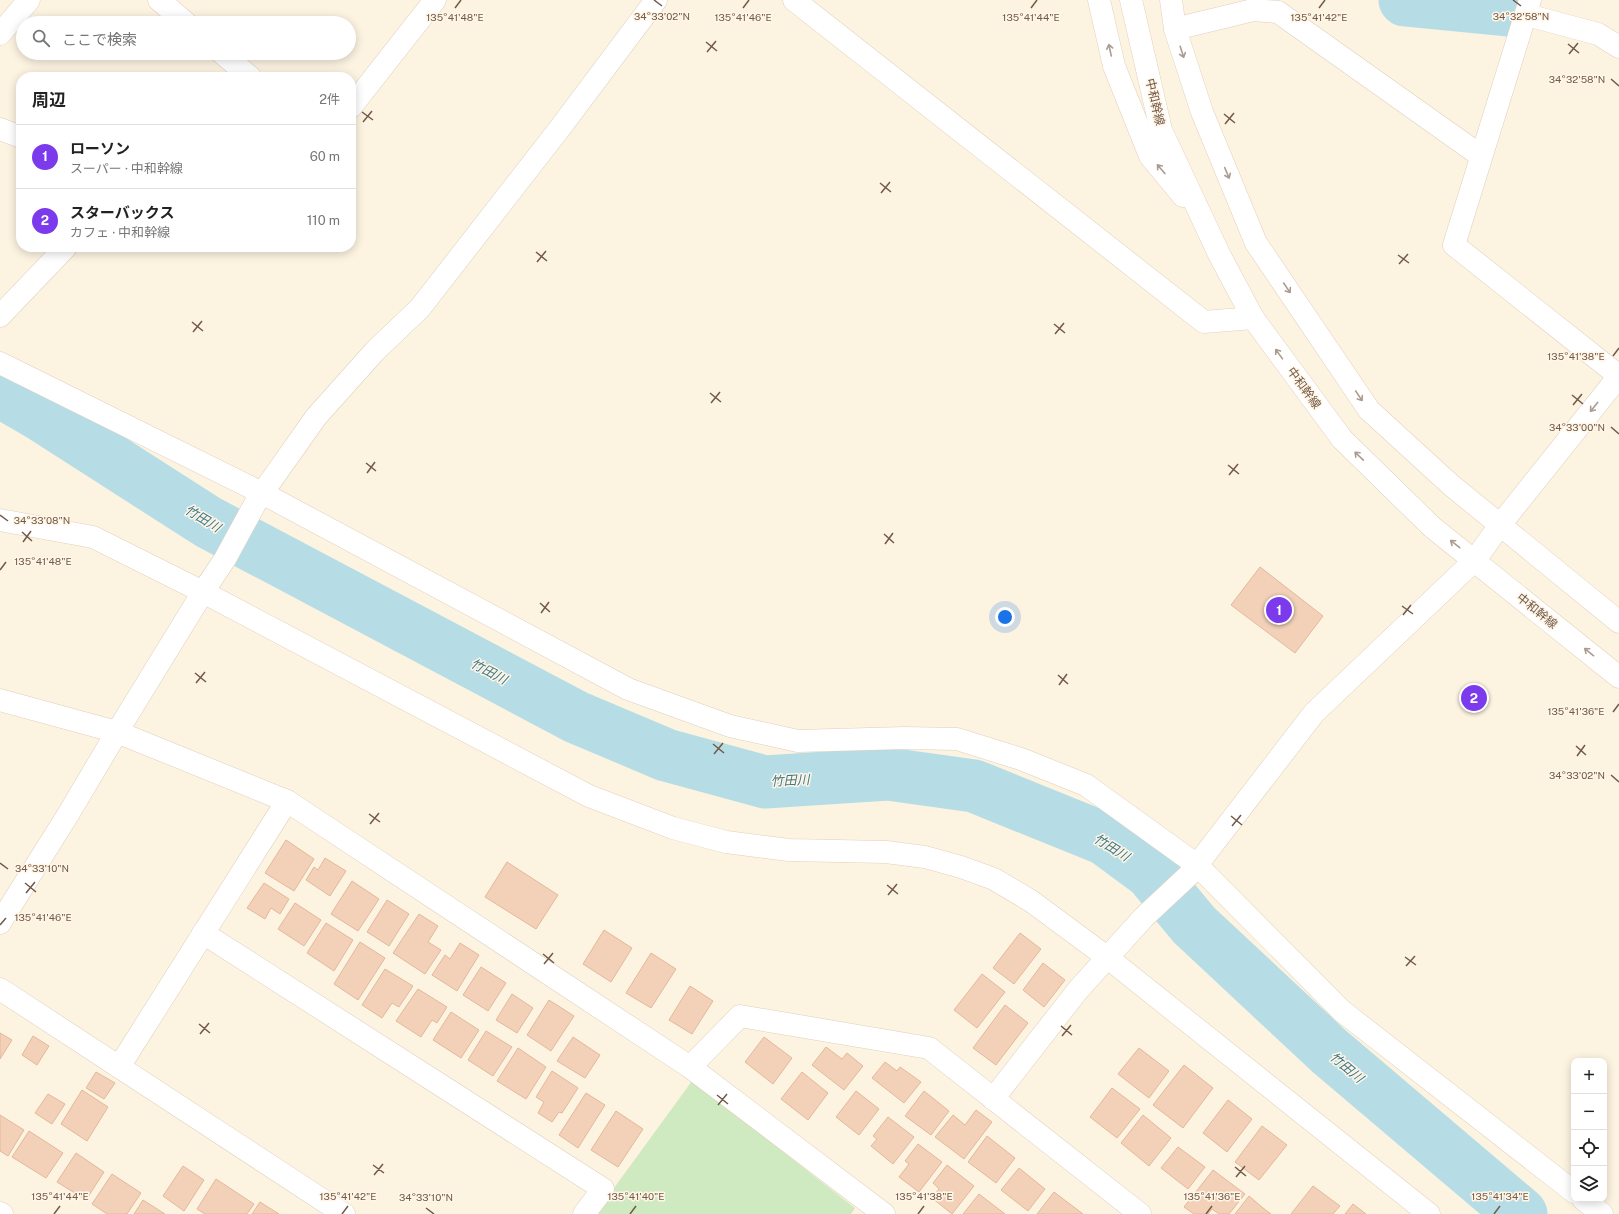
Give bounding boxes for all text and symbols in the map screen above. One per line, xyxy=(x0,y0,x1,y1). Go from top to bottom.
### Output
text: 34°33'02"N xyxy=(634,10,690,22)
text: 34°32'58"N xyxy=(1493,10,1549,22)
text: 135°41'48"E xyxy=(426,11,484,23)
text: 135°41'46"E xyxy=(714,11,772,23)
text: 135°41'44"E xyxy=(1002,11,1060,23)
text: 135°41'42"E xyxy=(1291,11,1347,23)
search box xyxy=(16,16,356,60)
icon: search xyxy=(30,27,52,49)
text: ここで検索 xyxy=(62,31,137,48)
one-way arrow xyxy=(1106,44,1114,57)
one-way arrow xyxy=(1179,45,1186,58)
text: 34°32'58"N xyxy=(1549,73,1605,85)
street label: 中和幹線 xyxy=(1143,77,1167,127)
text: 周辺 xyxy=(32,90,66,110)
text: 2件 xyxy=(319,92,340,107)
text: ローソン xyxy=(70,140,130,157)
text: 1 xyxy=(42,149,48,164)
text: 60 m xyxy=(310,149,340,164)
text: スーパー · 中和幹線 xyxy=(70,161,183,176)
one-way arrow xyxy=(1156,163,1165,174)
one-way arrow xyxy=(1224,167,1232,179)
text: スターバックス xyxy=(70,204,174,221)
text: 2 xyxy=(41,213,49,228)
text: 110 m xyxy=(307,213,340,228)
text: カフェ · 中和幹線 xyxy=(70,225,170,240)
one-way arrow xyxy=(1283,282,1291,293)
one-way arrow xyxy=(1275,349,1283,360)
text: 135°41'38"E xyxy=(1547,350,1605,362)
street label: 中和幹線 xyxy=(1284,364,1324,412)
one-way arrow xyxy=(1355,390,1363,401)
one-way arrow xyxy=(1590,401,1599,412)
text: 34°33'00"N xyxy=(1549,421,1605,433)
one-way arrow xyxy=(1354,451,1364,461)
water label: 竹田川 xyxy=(182,502,225,536)
text: 34°33'08"N xyxy=(14,514,70,526)
one-way arrow xyxy=(1449,540,1460,549)
text: 135°41'48"E xyxy=(14,555,72,567)
street label: 中和幹線 xyxy=(1514,590,1560,632)
pin: 1 xyxy=(1266,595,1292,625)
your location xyxy=(995,607,1015,627)
one-way arrow xyxy=(1583,648,1594,657)
water label: 竹田川 xyxy=(468,656,511,688)
pin: 2 xyxy=(1461,683,1487,713)
text: 135°41'36"E xyxy=(1547,705,1605,717)
text: 34°33'02"N xyxy=(1549,769,1605,781)
water label: 竹田川 xyxy=(770,772,812,789)
water label: 竹田川 xyxy=(1091,831,1134,865)
text: 34°33'10"N xyxy=(15,862,69,874)
text: 135°41'46"E xyxy=(14,911,72,923)
water label: 竹田川 xyxy=(1327,1049,1368,1087)
map controls xyxy=(1571,1058,1607,1202)
button: + xyxy=(1571,1058,1607,1094)
button: − xyxy=(1571,1094,1607,1130)
button: locate xyxy=(1571,1130,1607,1166)
button: layers xyxy=(1571,1166,1607,1202)
text: 135°41'44"E xyxy=(31,1190,89,1202)
text: 135°41'42"E xyxy=(320,1190,376,1202)
text: 135°41'40"E xyxy=(607,1190,665,1202)
text: 135°41'38"E xyxy=(895,1190,953,1202)
text: 135°41'36"E xyxy=(1183,1190,1241,1202)
text: 135°41'34"E xyxy=(1471,1190,1529,1202)
text: 34°33'10"N xyxy=(399,1191,453,1203)

